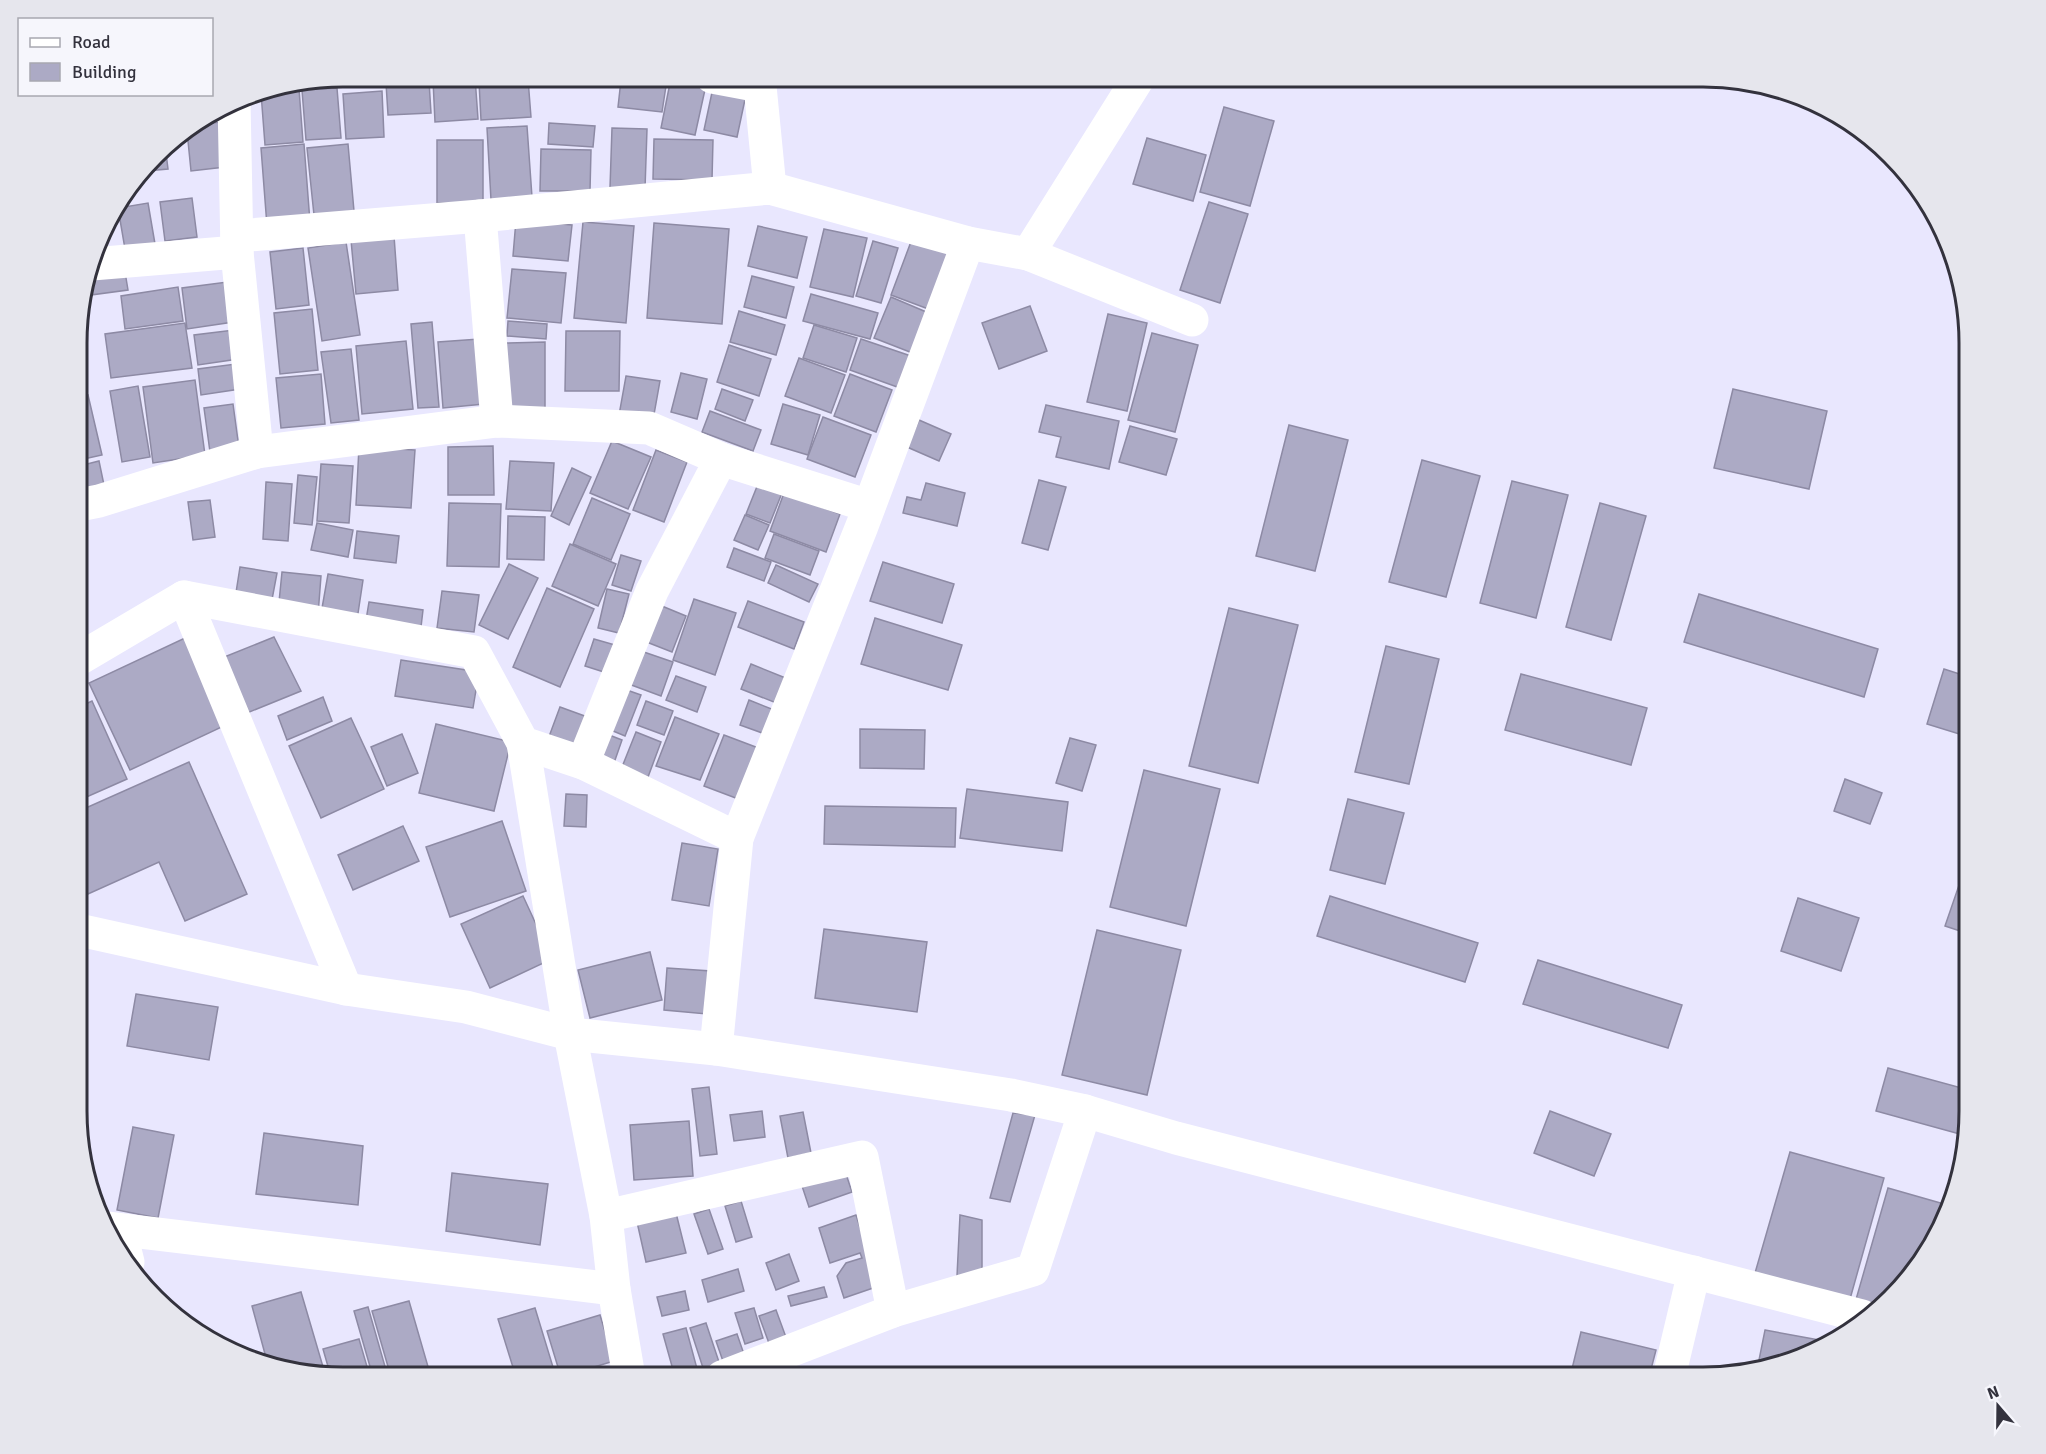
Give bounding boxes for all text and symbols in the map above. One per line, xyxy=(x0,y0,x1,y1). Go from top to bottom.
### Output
legend xyxy=(18,18,213,96)
text: Road xyxy=(72,31,111,53)
text: Building xyxy=(72,61,136,83)
north arrow xyxy=(1968,1376,2028,1436)
text: N xyxy=(1985,1382,2002,1404)

